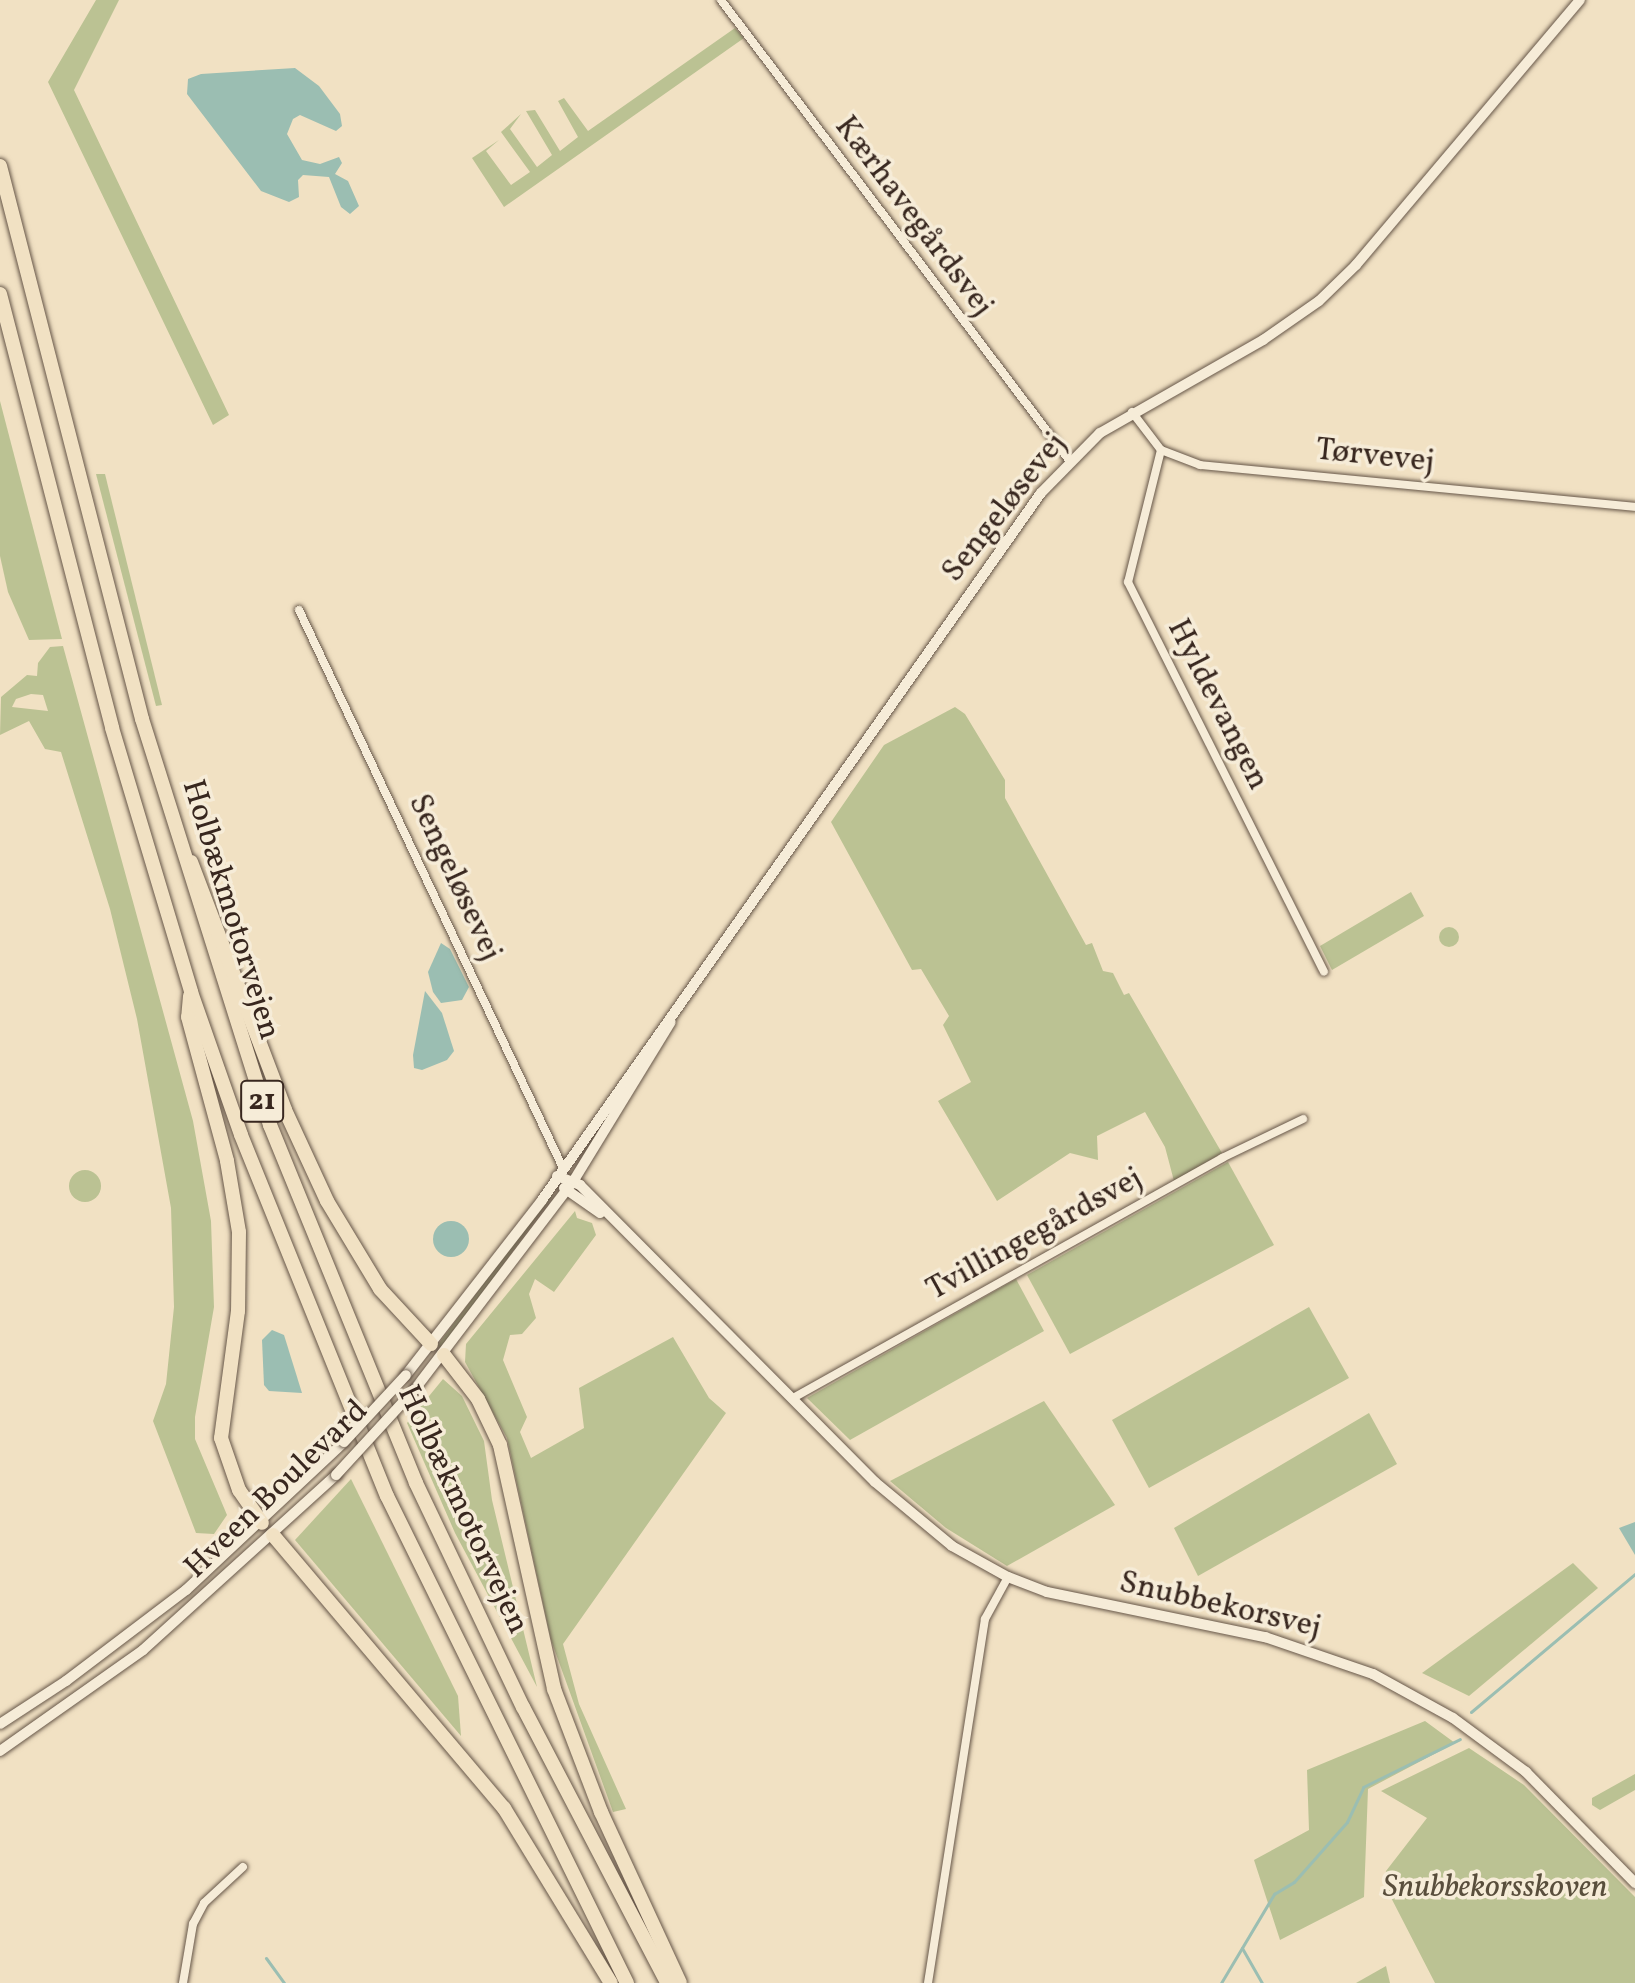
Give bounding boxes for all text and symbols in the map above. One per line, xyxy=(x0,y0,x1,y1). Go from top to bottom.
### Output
street label: Kærhavegårdsvej xyxy=(825,109,1001,325)
street label: Sengeløsevej xyxy=(935,425,1075,591)
street label: Tørvevej xyxy=(1314,432,1436,482)
street label: Hyldevangen xyxy=(1158,613,1276,797)
street label: Holbækmotorvejen xyxy=(172,776,288,1044)
street label: Sengeløsevej xyxy=(399,789,509,967)
road number: 21 xyxy=(240,1075,284,1127)
street label: Tvillingegårdsvej xyxy=(920,1160,1150,1310)
street label: Holbækmotorvejen xyxy=(388,1380,536,1640)
street label: Hveen Boulevard xyxy=(177,1393,377,1587)
street label: Snubbekorsvej xyxy=(1115,1564,1325,1648)
park label: Snubbekorsskoven xyxy=(1383,1869,1607,1907)

